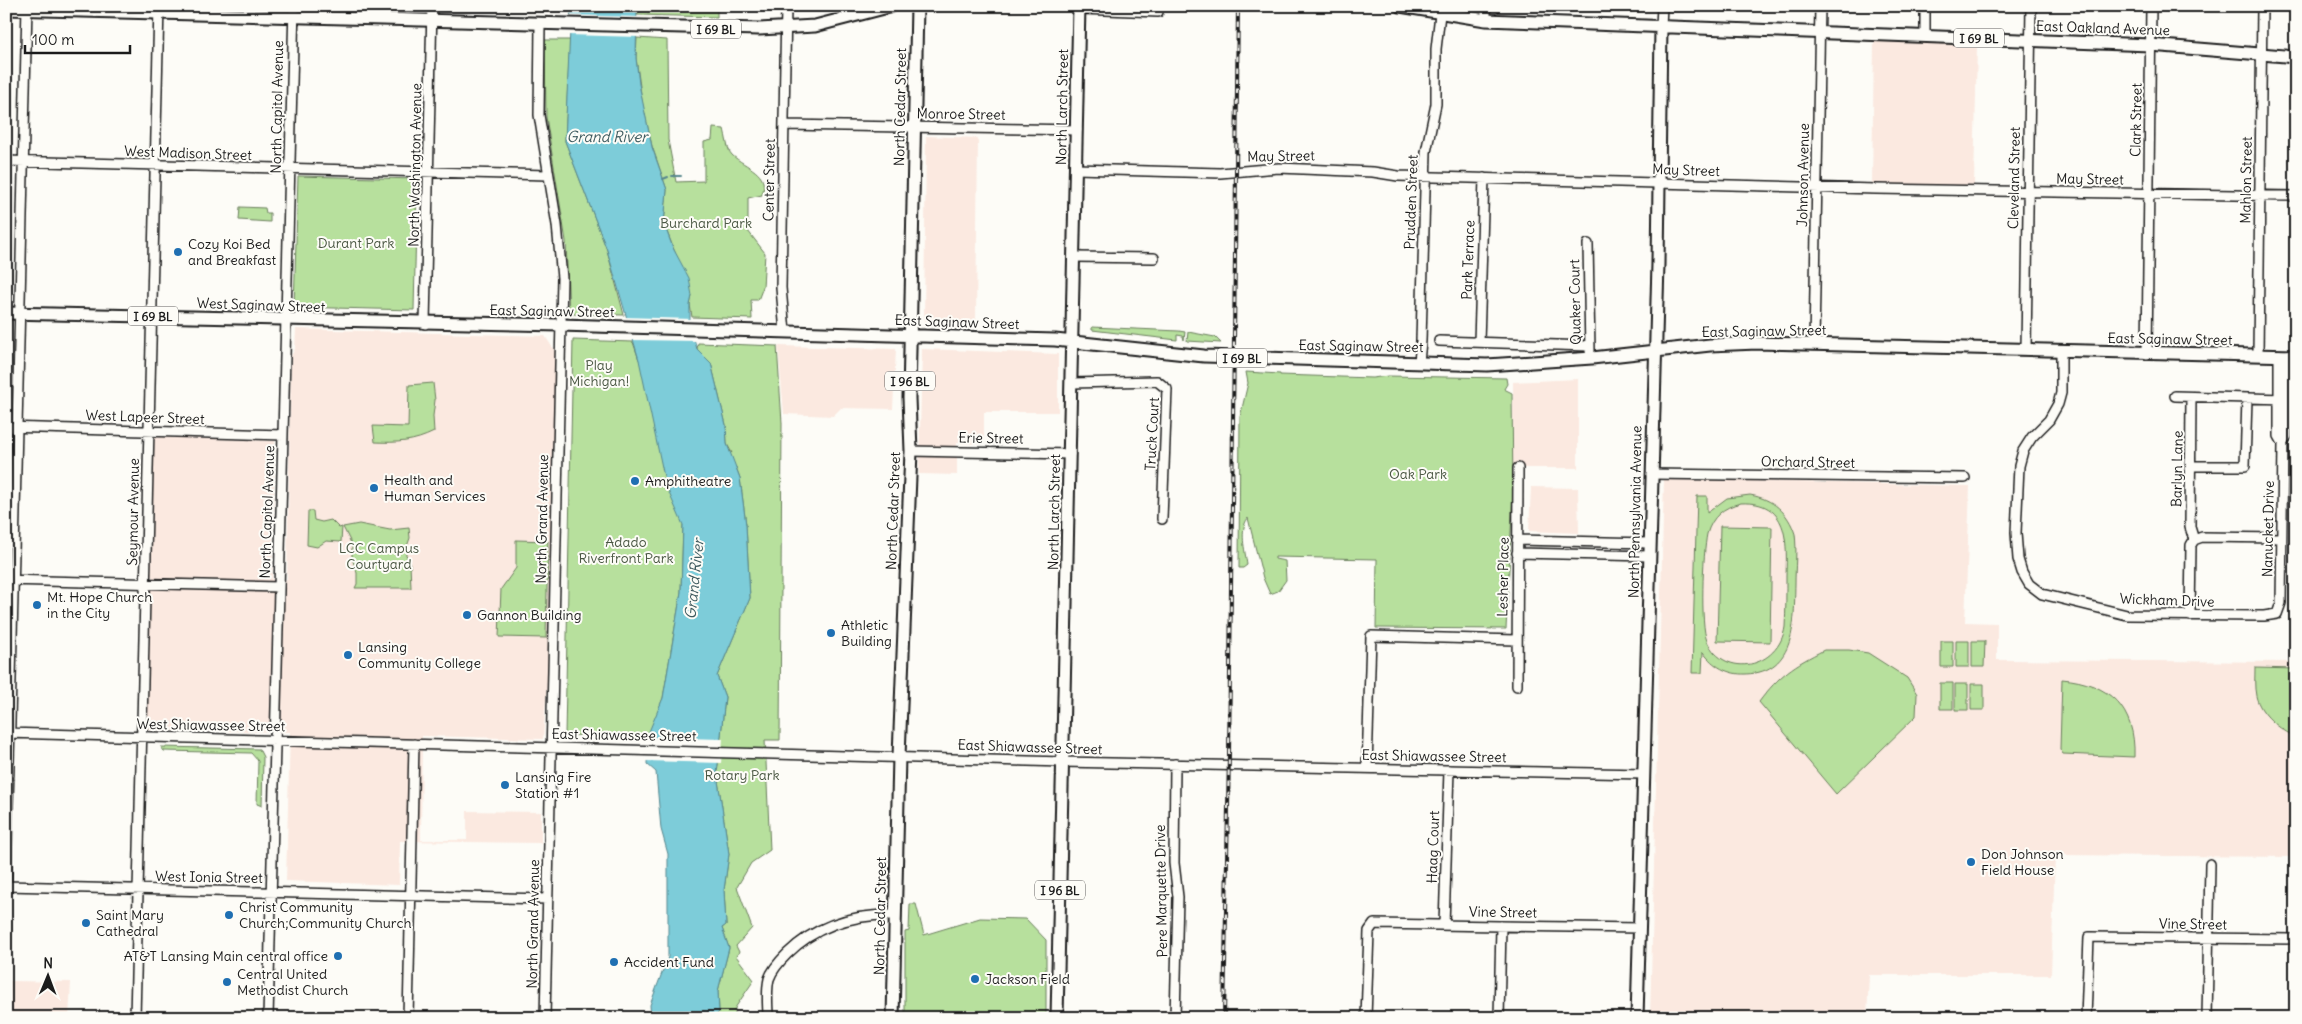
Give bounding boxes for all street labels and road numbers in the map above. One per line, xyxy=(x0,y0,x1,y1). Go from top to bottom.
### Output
street label: East Oakland Avenue xyxy=(2036,17,2170,39)
road number: I 69 BL xyxy=(691,20,741,38)
road number: I 69 BL xyxy=(1954,28,2004,48)
street label: North Capitol Avenue xyxy=(267,40,287,174)
street label: North Cedar Street xyxy=(890,47,910,166)
street label: North Larch Street xyxy=(1052,48,1072,165)
street label: North Washington Avenue xyxy=(405,83,425,247)
street label: Clark Street xyxy=(2126,83,2146,157)
street label: Monroe Street xyxy=(916,104,1006,124)
street label: Johnson Avenue xyxy=(1793,123,1813,227)
street label: Cleveland Street xyxy=(2004,126,2024,229)
street label: Mahlon Street xyxy=(2236,136,2256,224)
street label: Center Street xyxy=(759,138,779,222)
street label: West Madison Street xyxy=(124,142,252,164)
street label: May Street xyxy=(1247,146,1315,166)
street label: Prudden Street xyxy=(1400,154,1422,250)
street label: May Street xyxy=(1652,160,1720,180)
street label: May Street xyxy=(2056,169,2124,189)
street label: Park Terrace xyxy=(1458,220,1478,300)
street label: Quaker Court xyxy=(1565,259,1585,345)
street label: West Saginaw Street xyxy=(196,294,326,316)
street label: East Saginaw Street xyxy=(489,301,615,321)
road number: I 69 BL xyxy=(128,306,178,326)
street label: East Saginaw Street xyxy=(894,311,1020,333)
street label: East Saginaw Street xyxy=(1701,321,1827,341)
street label: East Saginaw Street xyxy=(2107,329,2233,349)
street label: East Saginaw Street xyxy=(1298,336,1424,356)
road number: I 69 BL xyxy=(1217,348,1267,368)
road number: I 96 BL xyxy=(885,372,935,391)
street label: Truck Court xyxy=(1141,397,1163,471)
street label: West Lapeer Street xyxy=(85,406,205,428)
street label: North Pennsylvania Avenue xyxy=(1624,426,1646,598)
street label: Erie Street xyxy=(958,428,1024,448)
street label: Barlyn Lane xyxy=(2167,431,2187,507)
street label: North Capitol Avenue xyxy=(256,445,278,579)
street label: North Cedar Street xyxy=(882,451,904,570)
street label: Orchard Street xyxy=(1761,452,1855,472)
street label: North Larch Street xyxy=(1044,453,1064,570)
street label: North Grand Avenue xyxy=(532,454,552,584)
street label: Seymour Avenue xyxy=(123,458,143,566)
street label: Nanucket Drive xyxy=(2258,481,2278,577)
street label: Lesher Place xyxy=(1493,537,1513,617)
street label: Wickham Drive xyxy=(2119,589,2215,611)
street label: West Shiawassee Street xyxy=(137,715,286,735)
street label: East Shiawassee Street xyxy=(551,725,697,745)
street label: East Shiawassee Street xyxy=(957,735,1103,759)
street label: East Shiawassee Street xyxy=(1361,746,1507,766)
street label: Haag Court xyxy=(1423,810,1443,884)
street label: Pere Marquette Drive xyxy=(1151,824,1171,958)
street label: North Cedar Street xyxy=(870,856,890,975)
street label: North Grand Avenue xyxy=(523,859,543,989)
street label: West Ionia Street xyxy=(155,867,263,887)
road number: I 96 BL xyxy=(1035,880,1085,900)
street label: Vine Street xyxy=(1469,902,1538,922)
street label: Vine Street xyxy=(2159,914,2228,934)

